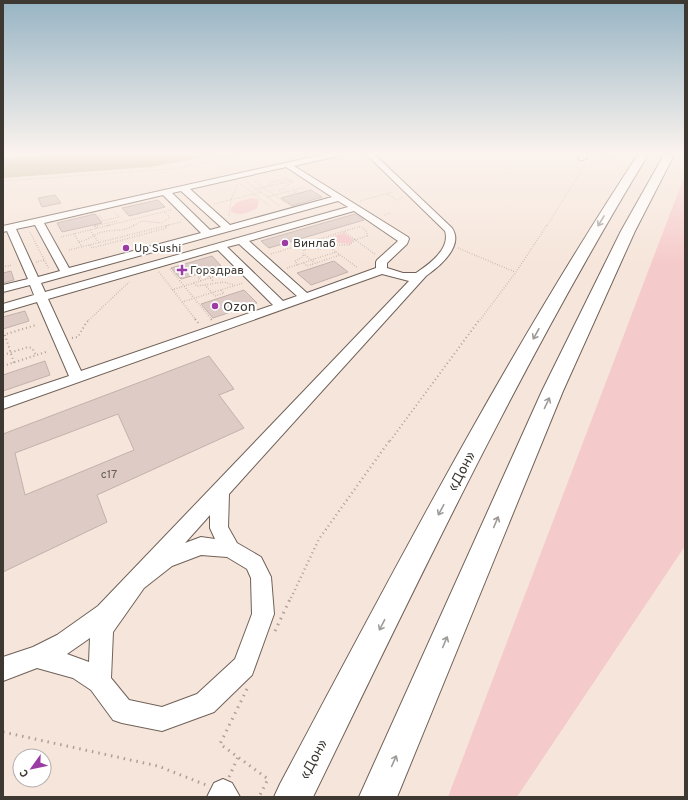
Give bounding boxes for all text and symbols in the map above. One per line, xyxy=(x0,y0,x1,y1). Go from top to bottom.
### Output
one-way arrow xyxy=(596,215,604,227)
place label: Винлаб xyxy=(293,236,336,252)
marker: Винлаб xyxy=(280,238,290,248)
place label: Up Sushi xyxy=(134,241,181,257)
marker: Up Sushi xyxy=(121,243,131,253)
place label: Горздрав xyxy=(190,263,244,279)
marker: Горздрав xyxy=(177,265,187,275)
place label: Ozon xyxy=(223,299,256,316)
marker: Ozon xyxy=(210,301,220,311)
one-way arrow xyxy=(531,328,539,340)
one-way arrow xyxy=(544,397,551,409)
street label: «Дон» xyxy=(445,449,480,495)
house number: с17 xyxy=(101,467,117,483)
one-way arrow xyxy=(437,503,444,515)
one-way arrow xyxy=(492,517,500,529)
one-way arrow xyxy=(378,619,385,631)
one-way arrow xyxy=(441,636,449,648)
street label: «Дон» xyxy=(297,737,332,783)
north arrow xyxy=(12,748,52,788)
one-way arrow xyxy=(390,756,398,768)
text: С xyxy=(17,766,32,780)

